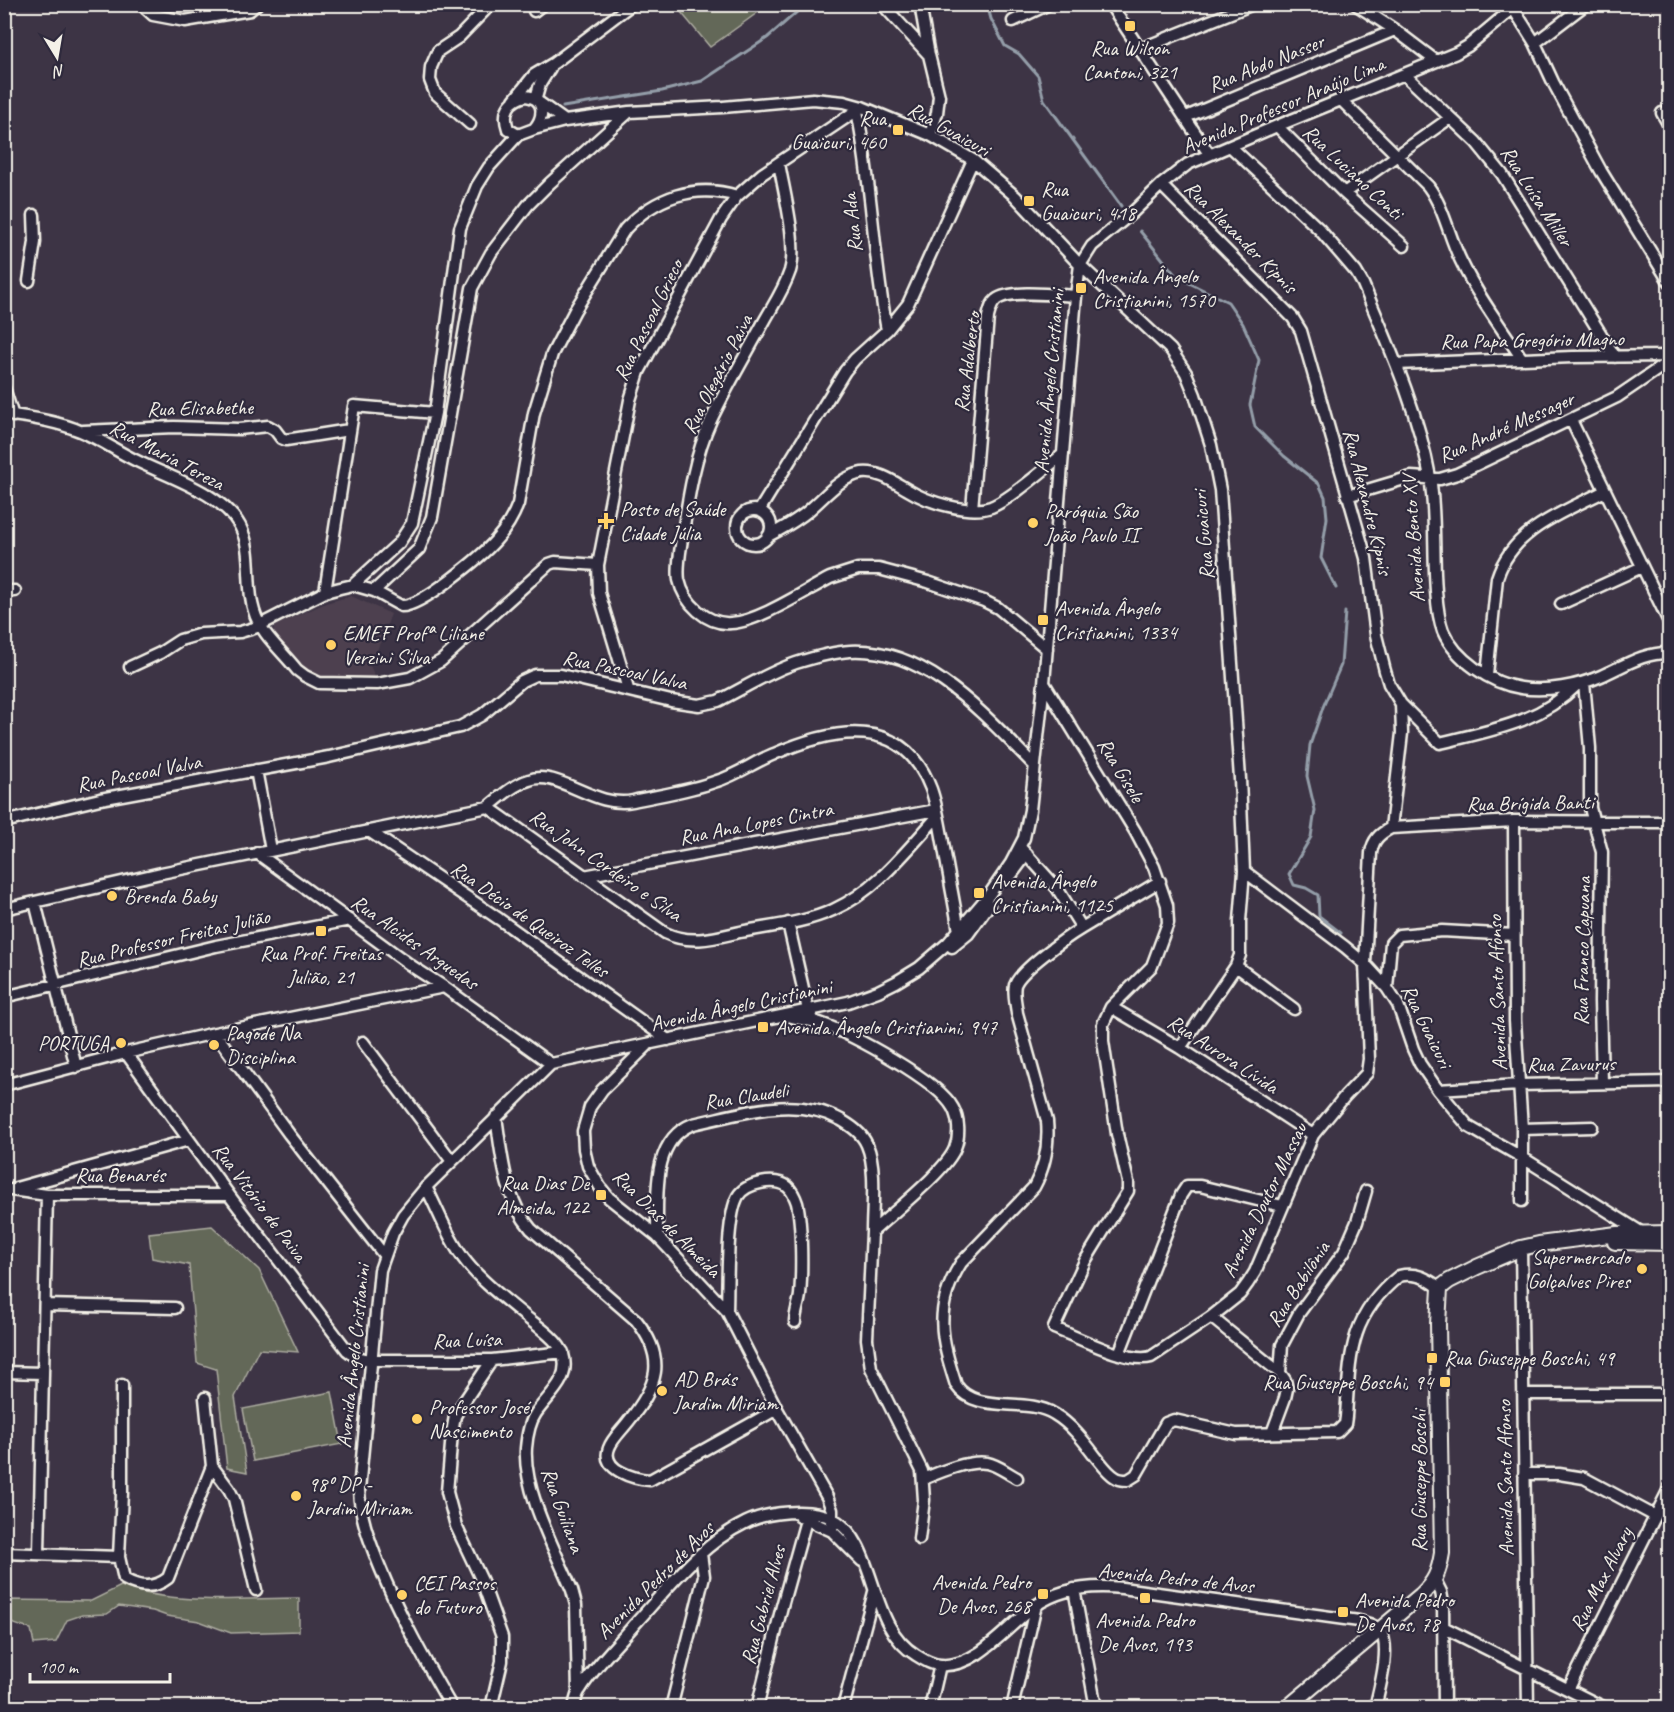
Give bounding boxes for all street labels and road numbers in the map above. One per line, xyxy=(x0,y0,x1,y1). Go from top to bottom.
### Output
street label: Rua Abdo Nasser xyxy=(1204,27,1329,98)
street label: Avenida Professor Araújo Lima xyxy=(1178,50,1390,160)
street label: Rua Guaicuri xyxy=(903,96,997,164)
street label: Rua Luciano Conti xyxy=(1297,119,1411,227)
street label: Rua Luísa Miller xyxy=(1495,141,1580,253)
street label: Rua Alexander Kipnis xyxy=(1179,175,1304,300)
street label: Rua Ada xyxy=(836,190,868,254)
street label: Rua Pascoal Grieco xyxy=(607,253,690,385)
street label: Avenida Ângelo Cristianini xyxy=(1028,285,1070,474)
street label: Rua Olegário Paiva xyxy=(676,308,759,438)
street label: Rua Adalberto xyxy=(948,308,986,414)
street label: Rua Papa Gregório Magno xyxy=(1440,325,1626,355)
street label: Rua André Messager xyxy=(1434,384,1580,469)
street label: Rua Elisabethe xyxy=(147,394,254,422)
street label: Rua Maria Tereza xyxy=(105,414,230,497)
street label: Rua Alexandre Kipnis xyxy=(1337,426,1399,579)
street label: Avenida Bento XV xyxy=(1395,471,1430,603)
street label: Rua Guaicuri xyxy=(1186,486,1220,581)
street label: Rua Pascoal Valva xyxy=(561,644,691,696)
street label: Rua Gisele xyxy=(1092,733,1151,808)
street label: Rua Pascoal Valva xyxy=(75,748,205,798)
street label: Rua Brígida Banti xyxy=(1466,789,1597,817)
street label: Rua Ana Lopes Cintra xyxy=(677,795,837,851)
street label: Rua John Cordeiro e Silva xyxy=(525,803,689,928)
street label: Rua Décio de Queiroz Telles xyxy=(446,855,616,984)
street label: Rua Franco Capuana xyxy=(1568,875,1596,1025)
street label: Rua Alcides Arguedas xyxy=(346,889,485,997)
street label: Rua Professor Freitas Julião xyxy=(74,903,274,973)
street label: Avenida Santo Afonso xyxy=(1481,913,1513,1071)
street label: Avenida Ângelo Cristianini xyxy=(648,972,837,1037)
street label: Rua Guaicuri xyxy=(1396,980,1460,1075)
street label: Rua Aurora Lívida xyxy=(1163,1009,1285,1100)
street label: Rua Zavurus xyxy=(1526,1050,1617,1078)
street label: Rua Claudeli xyxy=(702,1076,793,1115)
street label: Avenida Doutor Massau xyxy=(1215,1117,1313,1282)
street label: Rua Vitório de Paiva xyxy=(207,1137,315,1269)
street label: Rua Benarés xyxy=(75,1162,167,1188)
street label: Rua Dias de Almeida xyxy=(607,1163,728,1284)
street label: Rua Babilônia xyxy=(1261,1235,1336,1332)
street label: Avenida Ângelo Cristianini xyxy=(330,1260,376,1449)
street label: Rua Luísa xyxy=(432,1326,504,1354)
street label: Avenida Santo Afonso xyxy=(1491,1398,1519,1556)
street label: Rua Giuseppe Boschi xyxy=(1406,1407,1432,1552)
street label: Rua Guiliana xyxy=(536,1464,591,1558)
street label: Avenida Pedro de Avos xyxy=(591,1514,721,1644)
street label: Rua Max Alvary xyxy=(1564,1521,1639,1635)
street label: Rua Gabriel Alves xyxy=(735,1541,792,1667)
street label: Avenida Pedro de Avos xyxy=(1097,1557,1257,1599)

